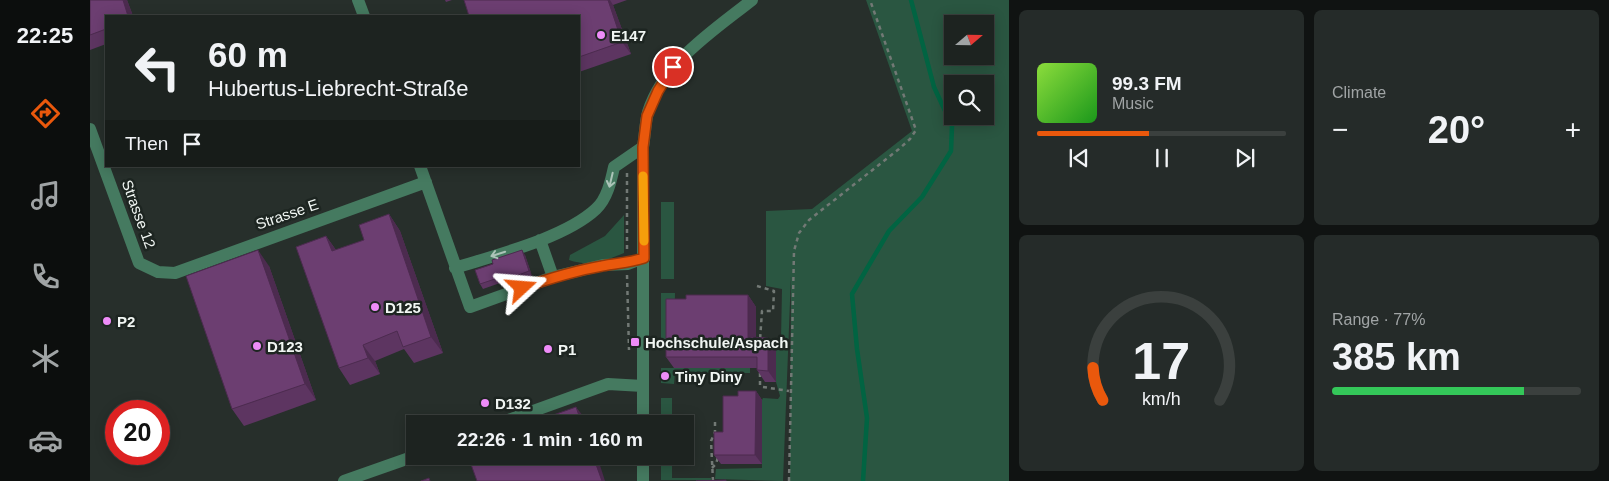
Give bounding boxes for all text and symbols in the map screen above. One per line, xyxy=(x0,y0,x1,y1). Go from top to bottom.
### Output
north arrow xyxy=(944,15,994,65)
map controls xyxy=(944,15,994,125)
text: 22:25 xyxy=(17,23,73,48)
place label: E147 xyxy=(611,27,646,44)
marker: E147 xyxy=(595,29,607,41)
icon: left xyxy=(125,35,190,100)
text: 60 m xyxy=(208,35,288,74)
pin xyxy=(652,46,694,88)
icon: arrive xyxy=(659,53,687,81)
text: 99.3 FM xyxy=(1112,73,1182,94)
button: search xyxy=(944,75,994,125)
text: Hubertus-Liebrecht-Straße xyxy=(208,76,468,101)
text: Climate xyxy=(1332,84,1386,101)
text: Music xyxy=(1112,95,1154,112)
icon: directions xyxy=(28,96,63,131)
text: 20° xyxy=(1428,109,1485,151)
text: − xyxy=(1332,114,1348,145)
text: + xyxy=(1565,114,1581,145)
icon: arrive xyxy=(178,130,206,158)
text: Then xyxy=(125,133,168,154)
icon: previous xyxy=(1065,144,1093,172)
icon: pause xyxy=(1148,144,1176,172)
icon: next xyxy=(1231,144,1259,172)
one-way arrow xyxy=(606,171,615,187)
street label: Strasse 12 xyxy=(119,177,159,251)
icon: music xyxy=(28,178,63,213)
street label: Strasse E xyxy=(253,195,321,233)
one-way arrow xyxy=(490,250,506,260)
icon: phone xyxy=(28,259,63,294)
position arrow xyxy=(495,261,547,313)
place label: D125 xyxy=(385,299,421,316)
marker: D125 xyxy=(369,301,381,313)
text: Range · 77% xyxy=(1332,311,1425,328)
place label: P2 xyxy=(117,313,135,330)
marker: P2 xyxy=(101,315,113,327)
text: 17 xyxy=(1133,332,1190,390)
place label: Hochschule/Aspach xyxy=(645,334,788,351)
marker: Hochschule/Aspach xyxy=(629,336,641,348)
text: 385 km xyxy=(1332,336,1461,378)
place label: D123 xyxy=(267,338,303,355)
marker: D123 xyxy=(251,340,263,352)
icon: climate xyxy=(28,341,63,376)
place label: P1 xyxy=(558,341,576,358)
marker: P1 xyxy=(542,343,554,355)
place label: Tiny Diny xyxy=(675,368,743,385)
marker: Tiny Diny xyxy=(659,370,671,382)
text: km/h xyxy=(1142,389,1181,409)
place label: D132 xyxy=(495,395,531,412)
marker: D132 xyxy=(479,397,491,409)
speed limit sign: 20 xyxy=(105,400,170,465)
icon: car xyxy=(28,423,63,458)
text: 22:26 · 1 min · 160 m xyxy=(457,429,643,450)

